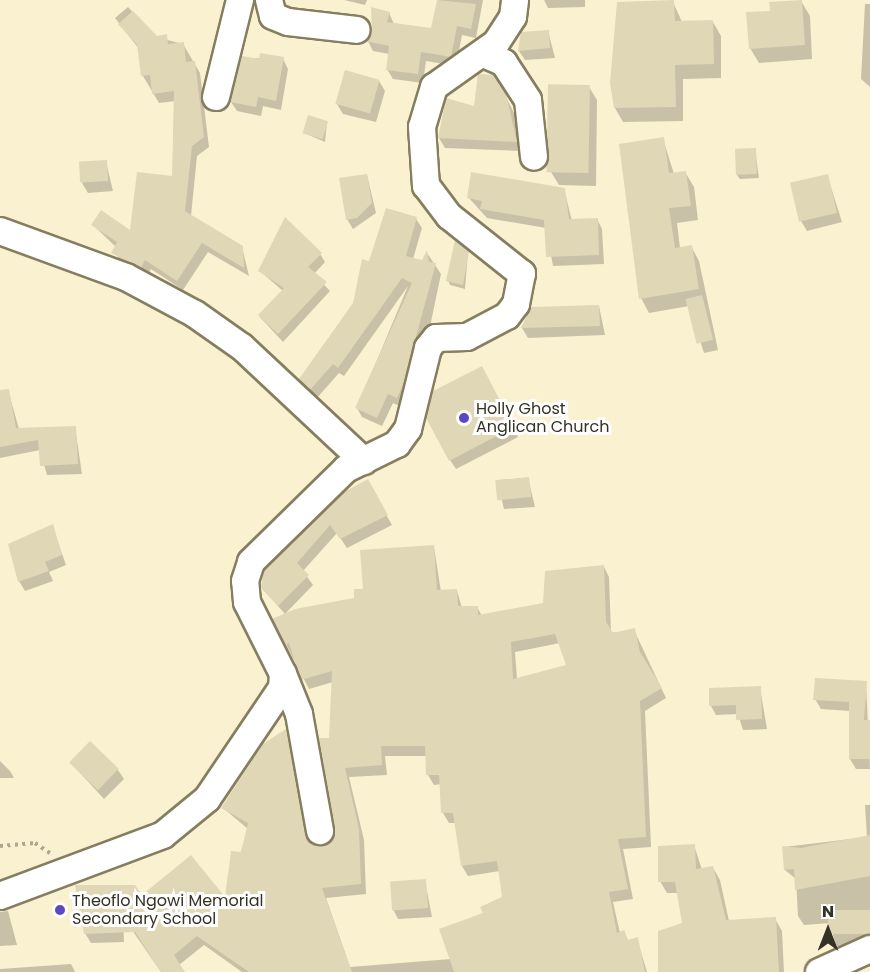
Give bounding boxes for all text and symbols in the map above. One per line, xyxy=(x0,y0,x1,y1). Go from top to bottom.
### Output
place label: Holly Ghost Anglican Church xyxy=(476,399,610,437)
marker: Holly Ghost Anglican Church xyxy=(457,411,471,425)
place label: Theoflo Ngowi Memorial Secondary School xyxy=(72,891,263,929)
north arrow xyxy=(798,900,858,960)
text: N xyxy=(822,900,834,923)
marker: Theoflo Ngowi Memorial Secondary School xyxy=(53,903,67,917)

